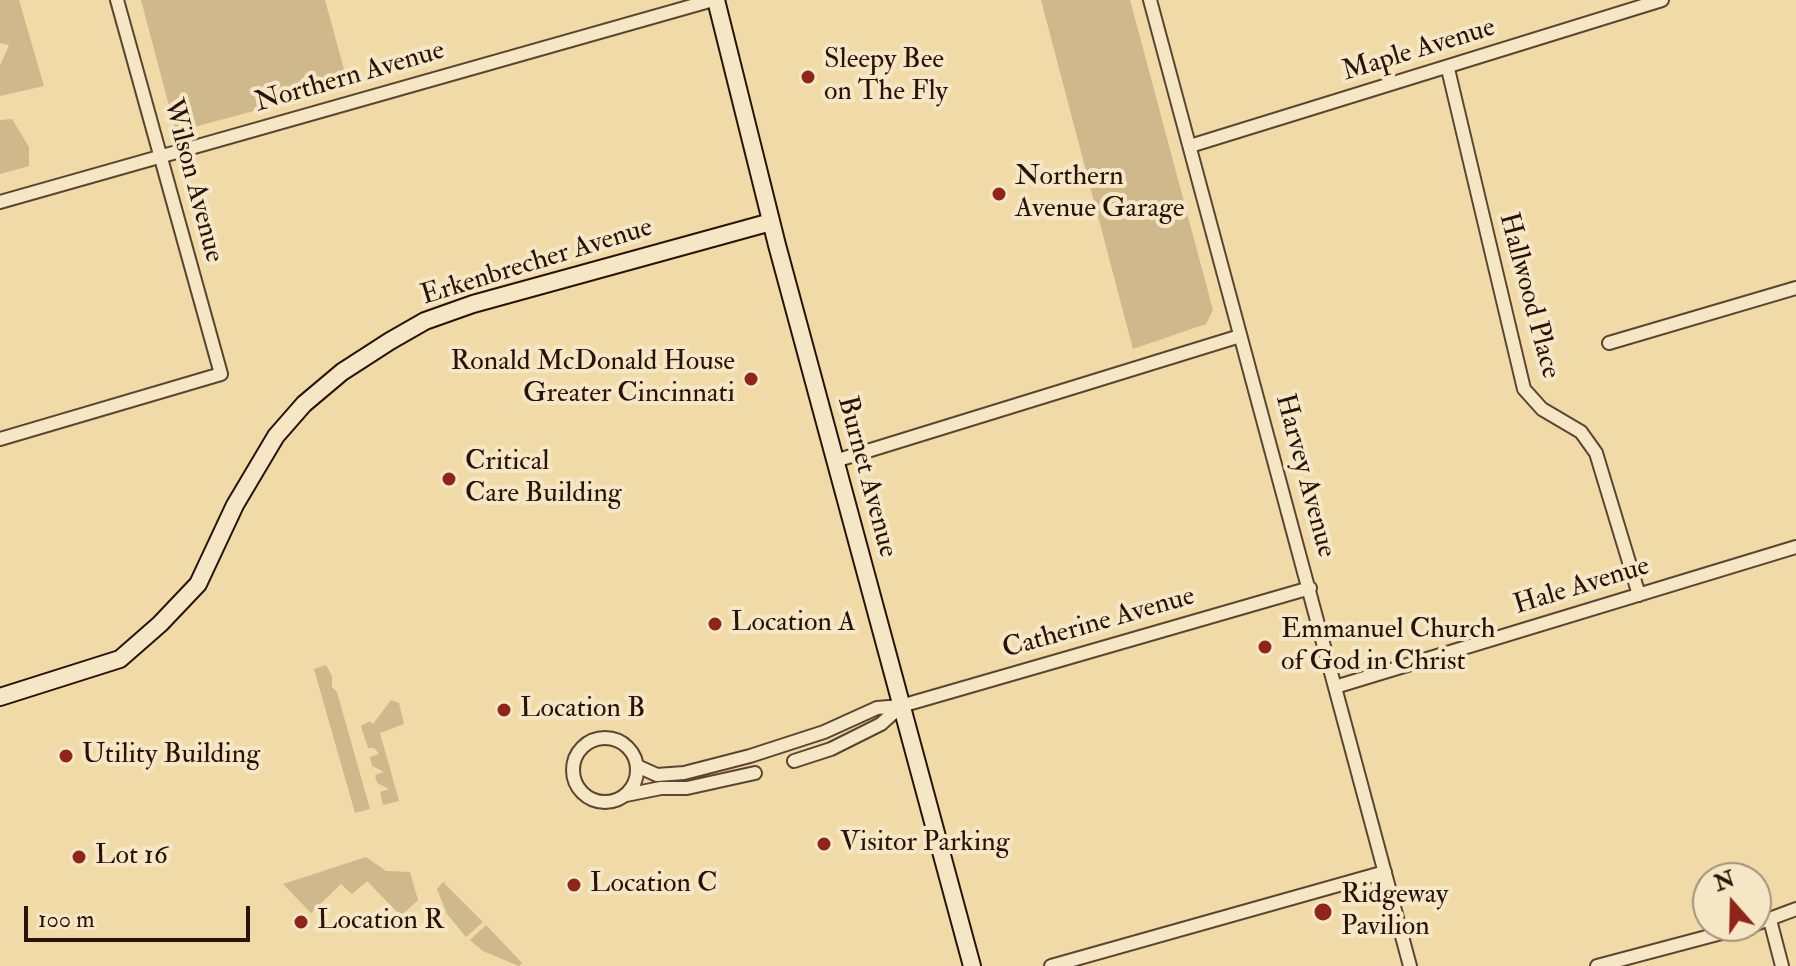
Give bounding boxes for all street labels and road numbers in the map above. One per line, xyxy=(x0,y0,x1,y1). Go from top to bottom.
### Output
street label: Maple Avenue xyxy=(1338,12,1500,90)
street label: Northern Avenue xyxy=(251,35,449,121)
street label: Wilson Avenue xyxy=(154,96,230,266)
street label: Hallwood Place xyxy=(1490,209,1566,383)
street label: Erkenbrecher Avenue xyxy=(417,212,657,314)
street label: Harvey Avenue xyxy=(1266,391,1342,561)
street label: Burnet Avenue xyxy=(828,393,904,561)
street label: Hale Avenue xyxy=(1510,550,1654,624)
street label: Catherine Avenue xyxy=(999,581,1199,667)

